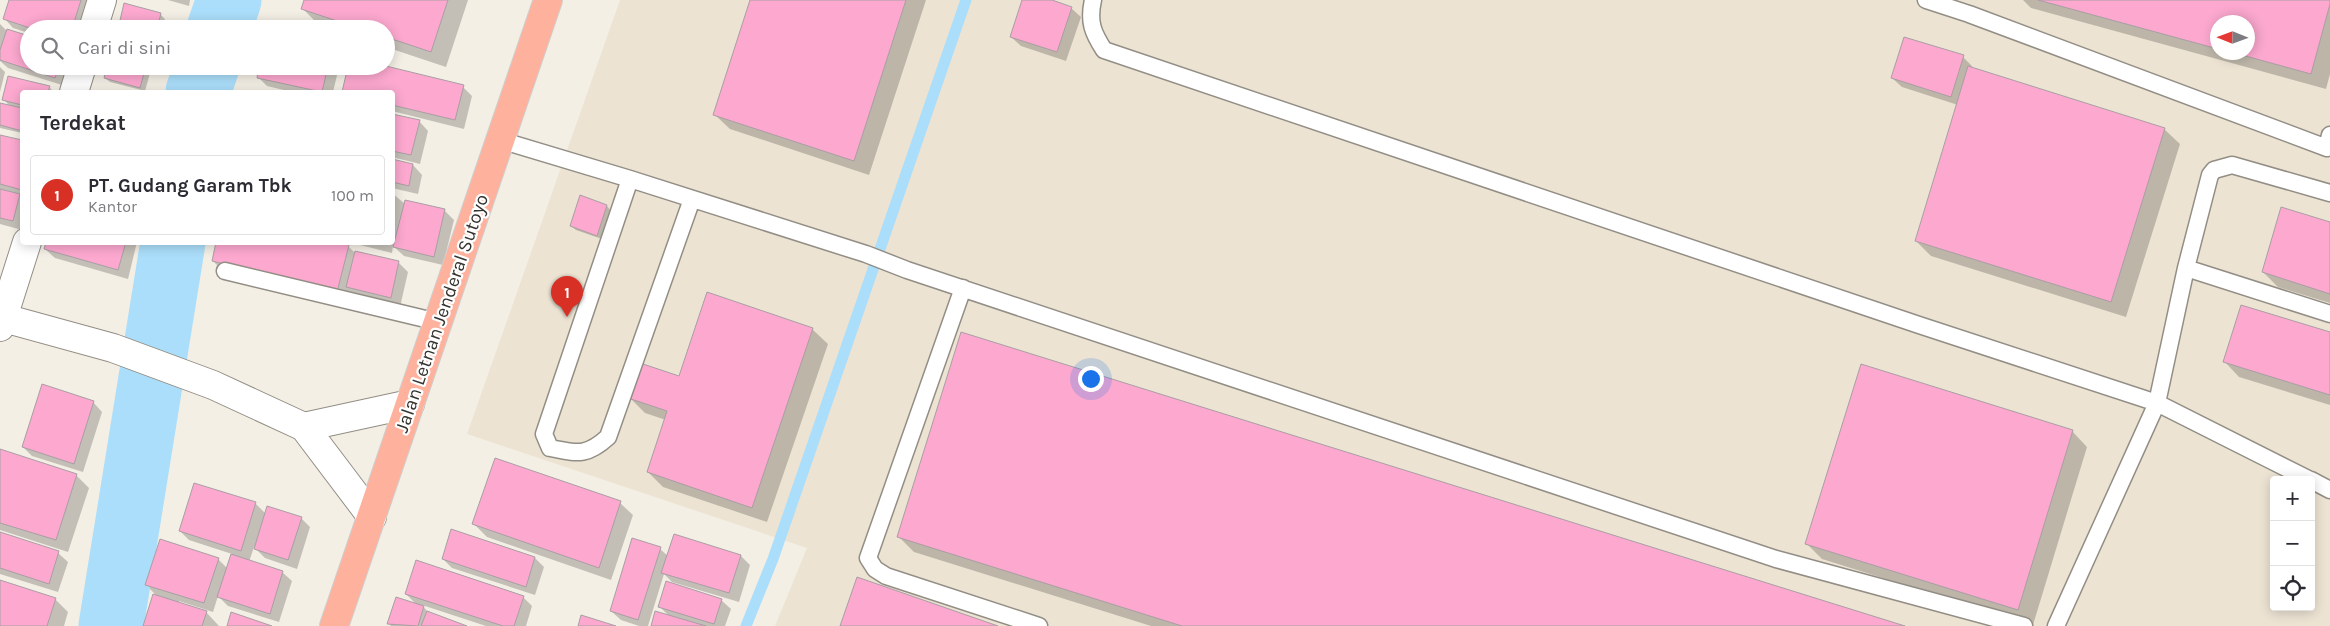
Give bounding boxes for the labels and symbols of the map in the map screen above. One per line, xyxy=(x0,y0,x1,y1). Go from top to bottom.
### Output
north arrow xyxy=(2210,15,2255,60)
street label: Jalan Letnan Jenderal Sutoyo xyxy=(391,191,493,435)
pin: 1 xyxy=(551,276,583,317)
your location xyxy=(1078,366,1104,392)

